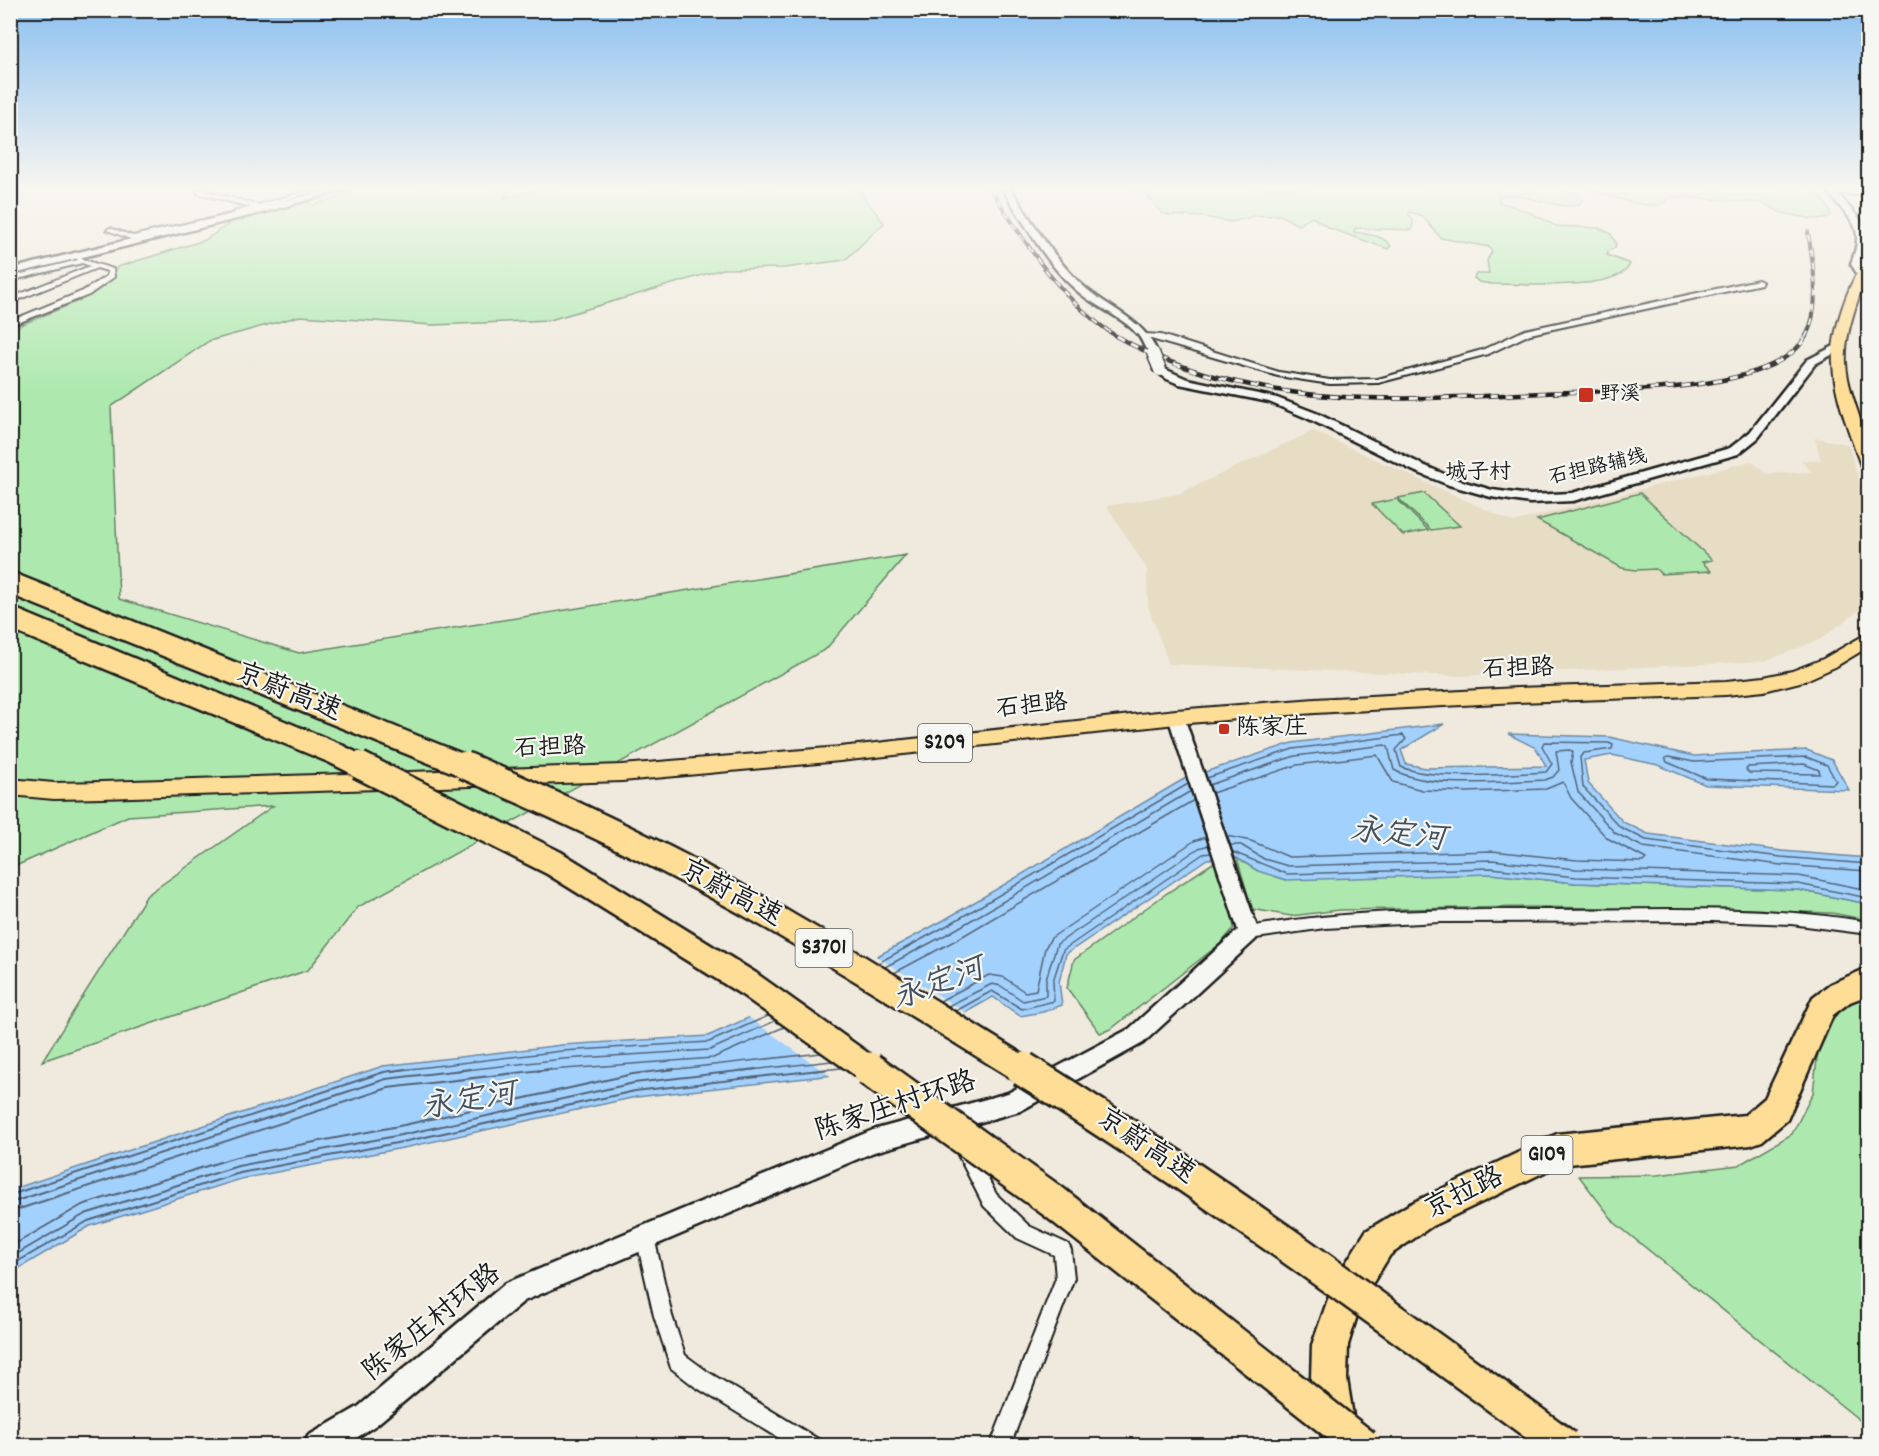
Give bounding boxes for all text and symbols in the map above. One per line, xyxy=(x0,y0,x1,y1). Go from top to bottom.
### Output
place label: 野溪 xyxy=(1600,381,1640,409)
marker: 野溪 xyxy=(1577,386,1595,404)
street label: 石担路辅线 xyxy=(1546,443,1650,493)
district label: 城子村 xyxy=(1445,458,1511,489)
street label: 石担路 xyxy=(1481,652,1555,688)
street label: 京蔚高速 xyxy=(229,654,347,734)
street label: 石担路 xyxy=(994,686,1070,728)
place label: 陈家庄 xyxy=(1236,712,1308,746)
marker: 陈家庄 xyxy=(1217,722,1231,736)
road number: S209 xyxy=(918,724,972,762)
street label: 石担路 xyxy=(513,731,587,767)
water label: 永定河 xyxy=(1348,809,1453,865)
street label: 京蔚高速 xyxy=(671,851,789,939)
road number: S3701 xyxy=(796,929,852,967)
water label: 永定河 xyxy=(886,946,997,1024)
street label: 陈家庄村环路 xyxy=(810,1063,982,1153)
water label: 永定河 xyxy=(418,1072,525,1133)
street label: 京蔚高速 xyxy=(1087,1100,1203,1196)
road number: G109 xyxy=(1522,1136,1572,1174)
street label: 京拉路 xyxy=(1418,1159,1512,1231)
street label: 陈家庄村环路 xyxy=(355,1256,511,1392)

